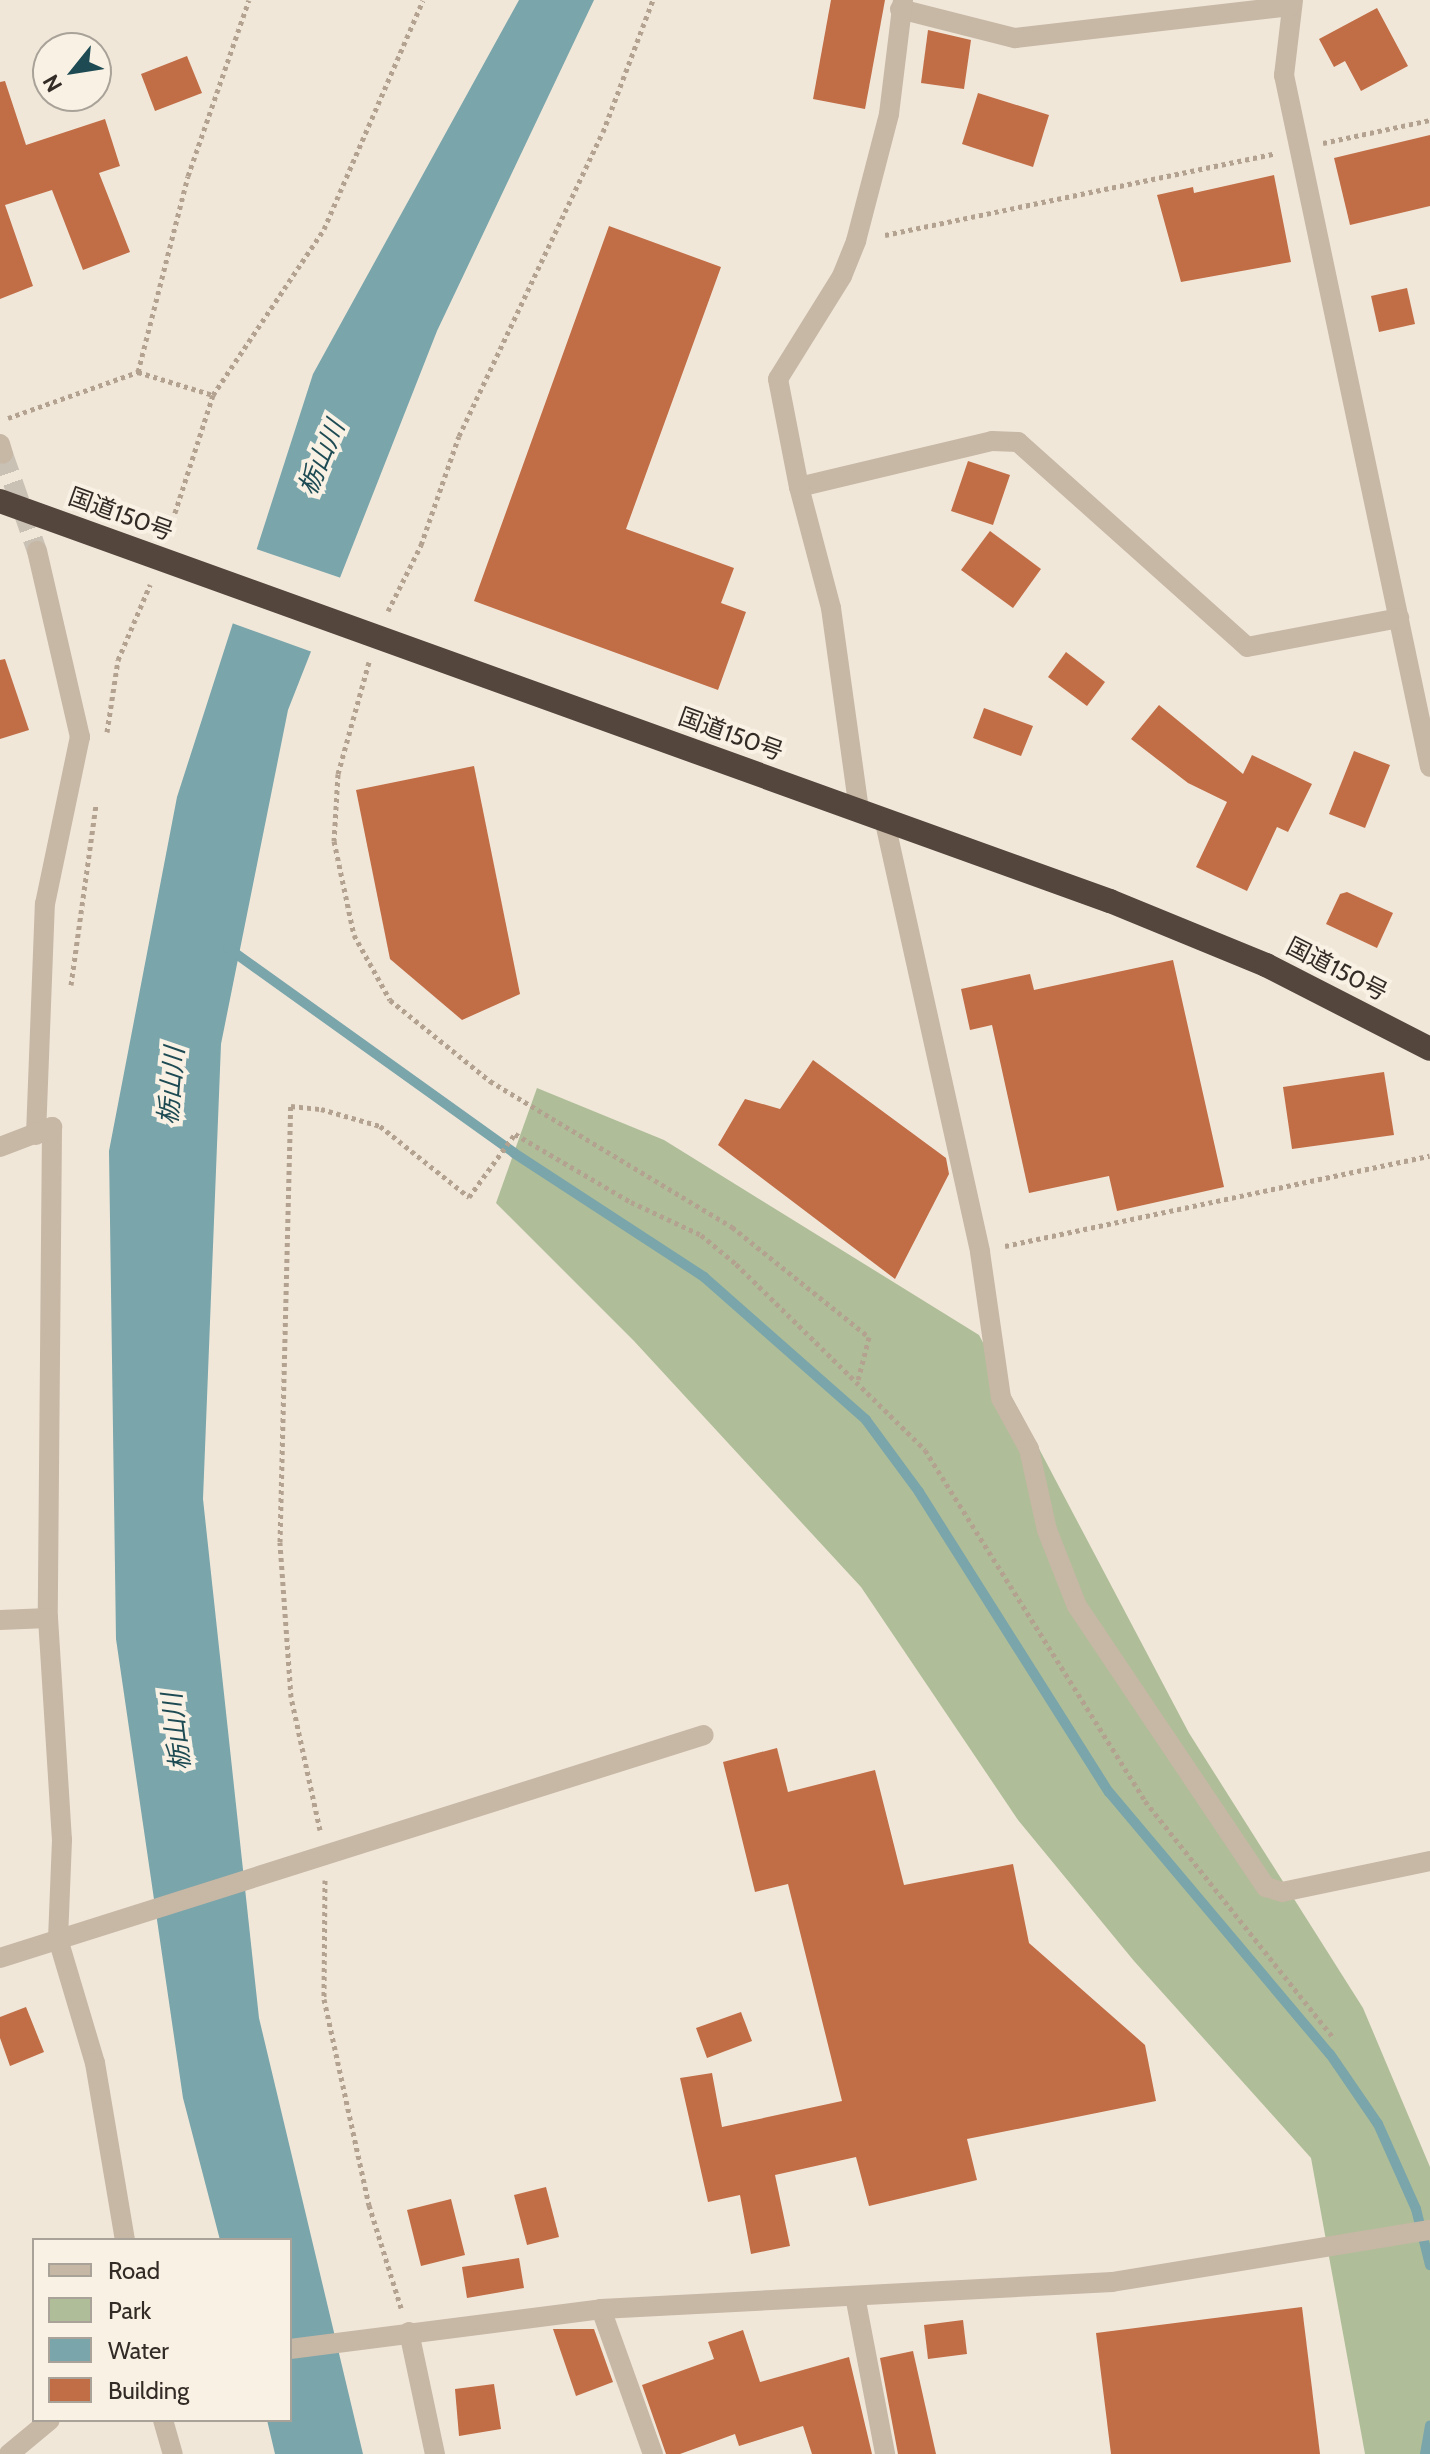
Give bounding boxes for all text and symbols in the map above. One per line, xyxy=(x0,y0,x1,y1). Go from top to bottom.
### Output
north arrow xyxy=(32,32,112,112)
text: N xyxy=(37,70,68,97)
water label: 栃山川 xyxy=(292,416,352,500)
street label: 国道150号 xyxy=(65,482,177,546)
street label: 国道150号 xyxy=(675,702,787,766)
street label: 国道150号 xyxy=(1282,931,1392,1007)
water label: 栃山川 xyxy=(153,1046,191,1126)
water label: 栃山川 xyxy=(157,1691,197,1773)
legend xyxy=(32,2238,292,2422)
text: Road xyxy=(108,2256,160,2285)
text: Park xyxy=(108,2296,151,2325)
text: Water xyxy=(108,2336,169,2365)
text: Building xyxy=(108,2376,189,2405)

